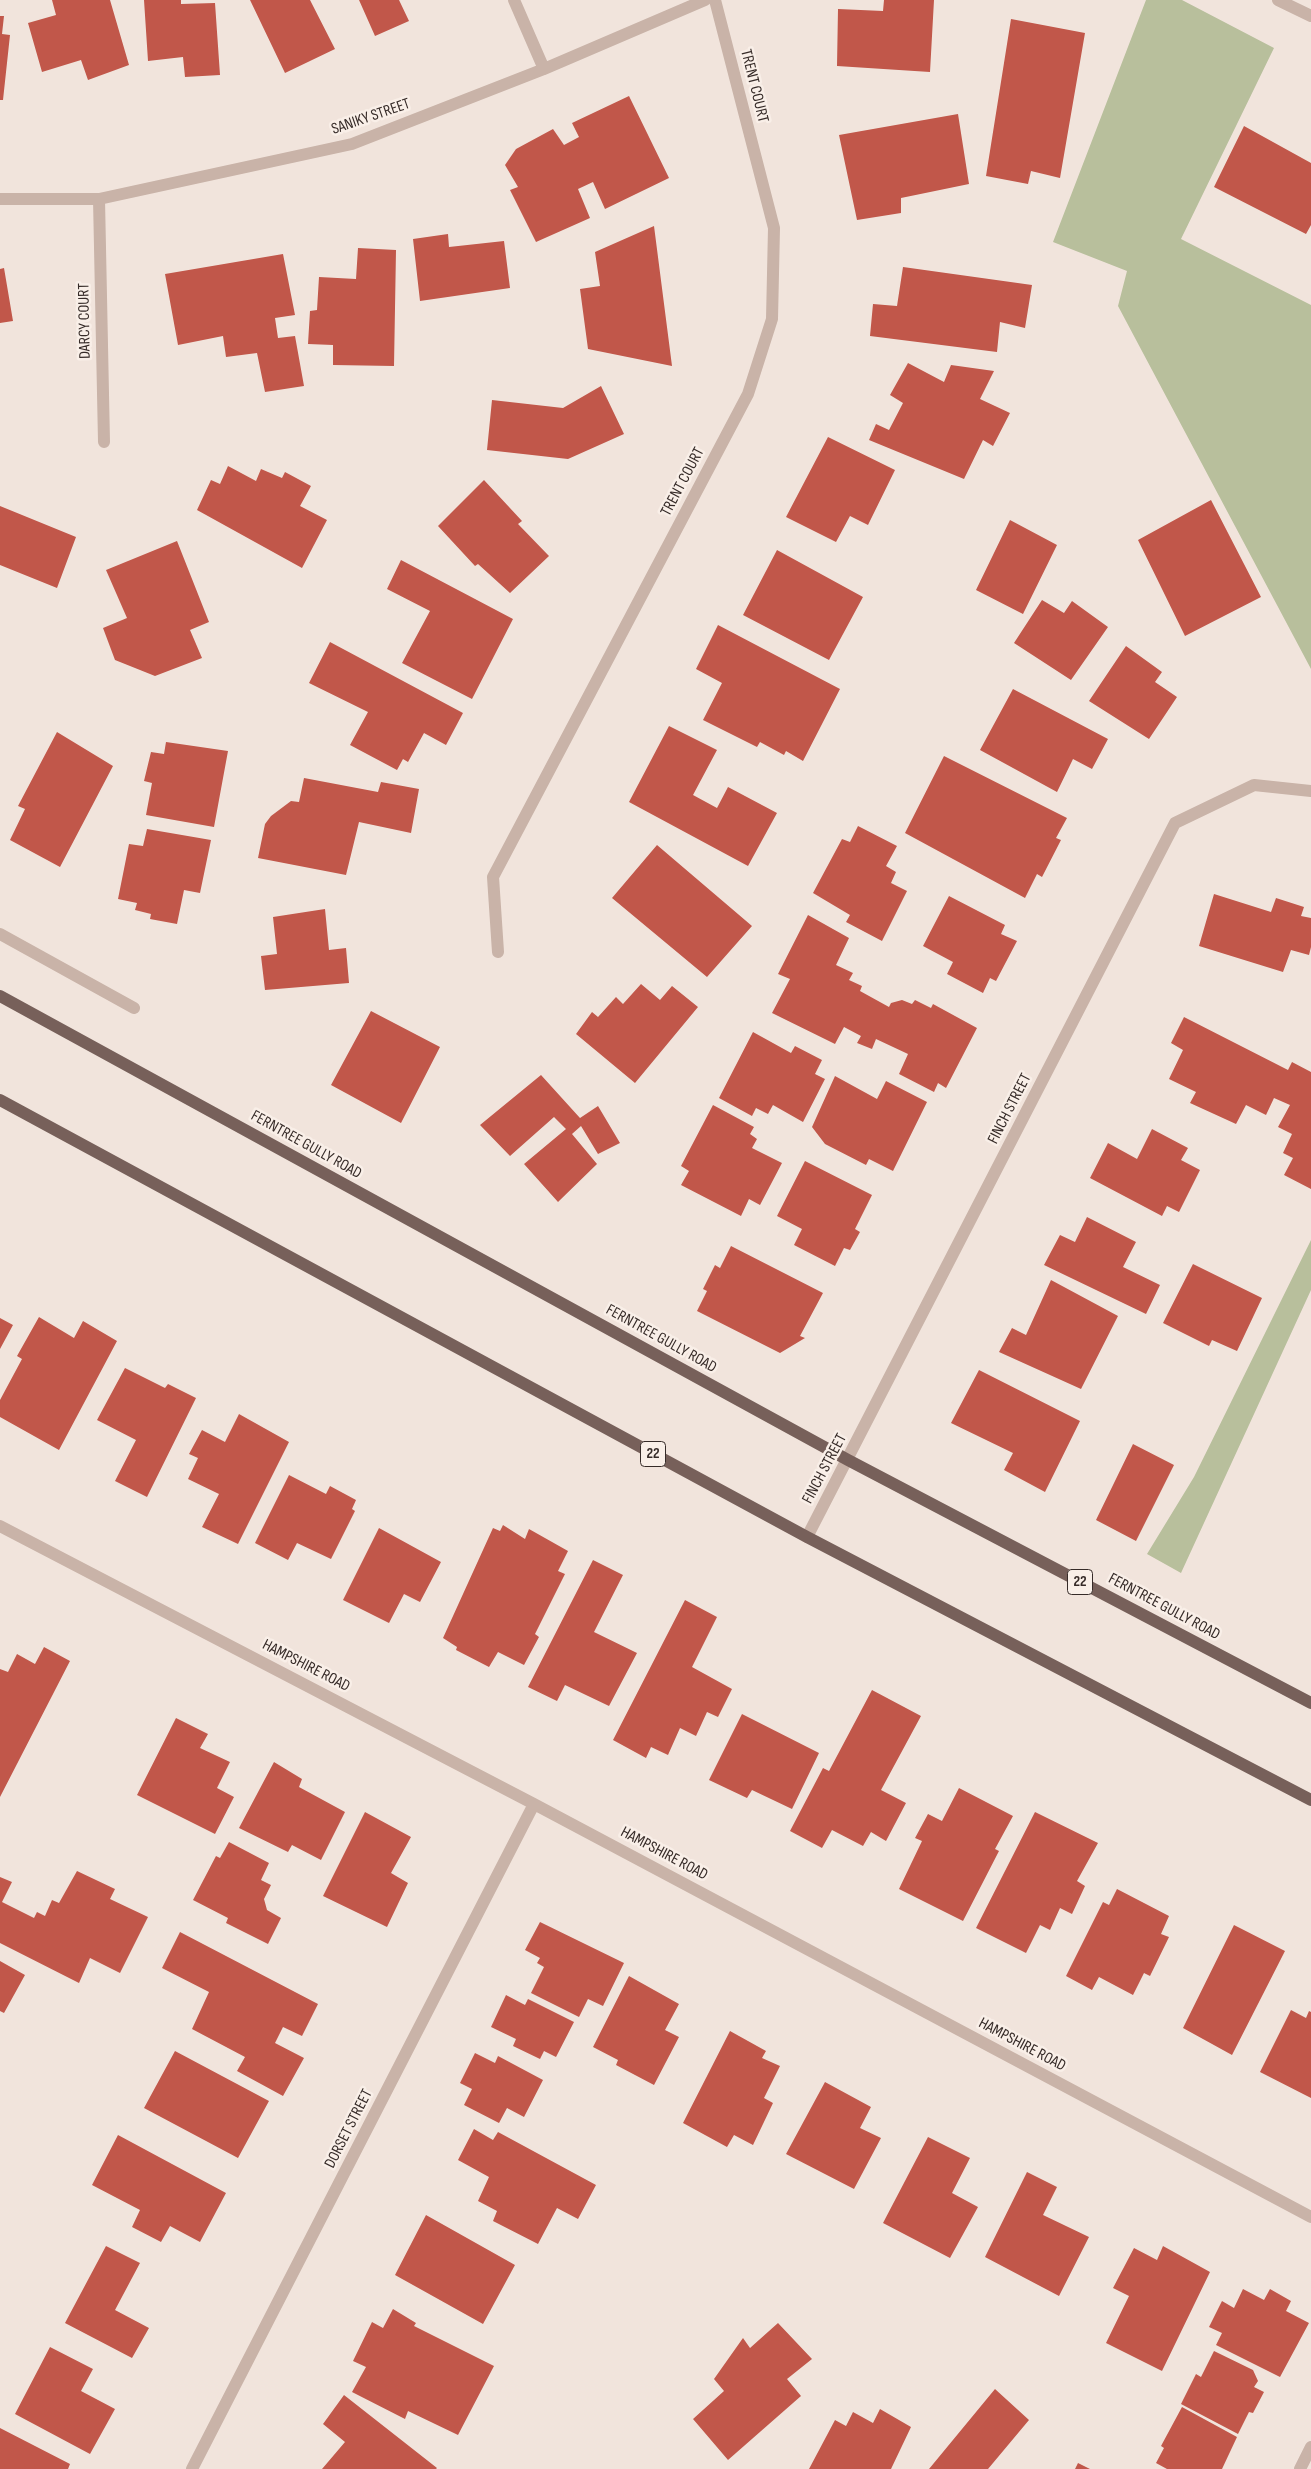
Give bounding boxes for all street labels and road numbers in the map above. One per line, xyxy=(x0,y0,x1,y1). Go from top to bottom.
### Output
street label: TRENT COURT xyxy=(736,47,772,125)
street label: SANIKY STREET xyxy=(329,95,413,139)
street label: DARCY COURT xyxy=(75,283,95,359)
street label: TRENT COURT xyxy=(657,444,709,520)
street label: FINCH STREET xyxy=(984,1071,1036,1147)
street label: FERNTREE GULLY ROAD xyxy=(247,1107,365,1183)
street label: FERNTREE GULLY ROAD xyxy=(602,1301,720,1377)
street label: FINCH STREET xyxy=(799,1431,851,1507)
road number: 22 xyxy=(640,1442,666,1466)
street label: FERNTREE GULLY ROAD xyxy=(1105,1569,1223,1645)
road number: 22 xyxy=(1068,1570,1092,1594)
street label: HAMPSHIRE ROAD xyxy=(259,1636,353,1696)
street label: HAMPSHIRE ROAD xyxy=(617,1823,711,1885)
street label: HAMPSHIRE ROAD xyxy=(975,2014,1069,2076)
street label: DORSET STREET xyxy=(321,2086,377,2172)

